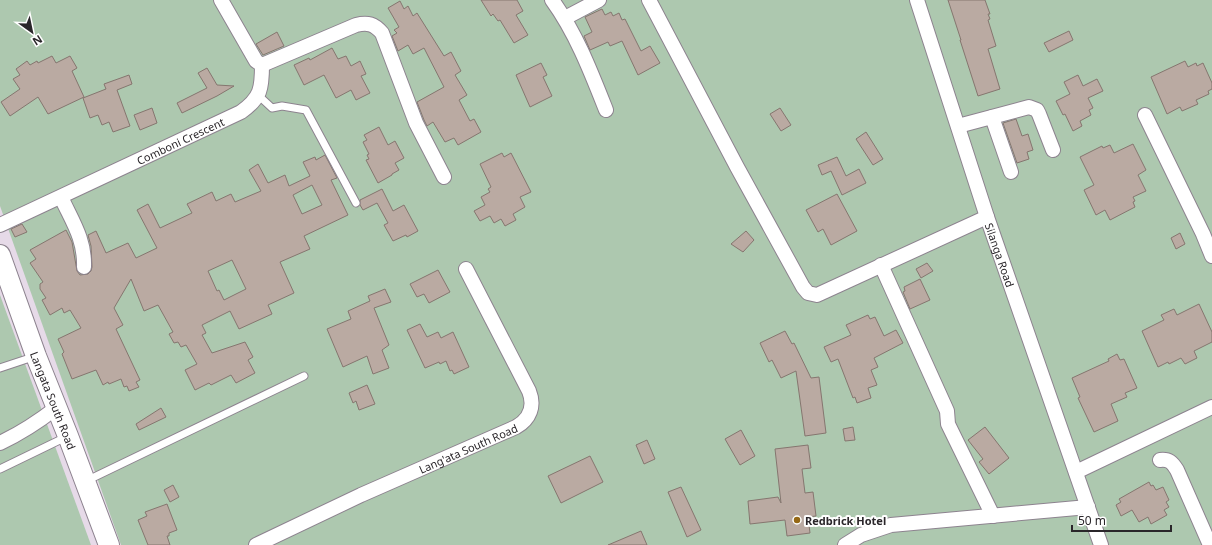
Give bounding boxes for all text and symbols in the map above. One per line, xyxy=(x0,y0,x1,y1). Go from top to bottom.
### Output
north arrow xyxy=(12,12,52,52)
text: N xyxy=(30,32,46,50)
street label: Comboni Crescent xyxy=(134,114,226,167)
street label: Silanga Road xyxy=(982,221,1018,289)
street label: Langata South Road xyxy=(27,349,80,452)
street label: Lang'ata South Road xyxy=(416,420,520,476)
scale bar xyxy=(1072,507,1171,533)
text: 50 m xyxy=(1078,512,1106,529)
place label: Redbrick Hotel xyxy=(805,513,886,528)
marker: Redbrick Hotel xyxy=(792,515,802,525)

